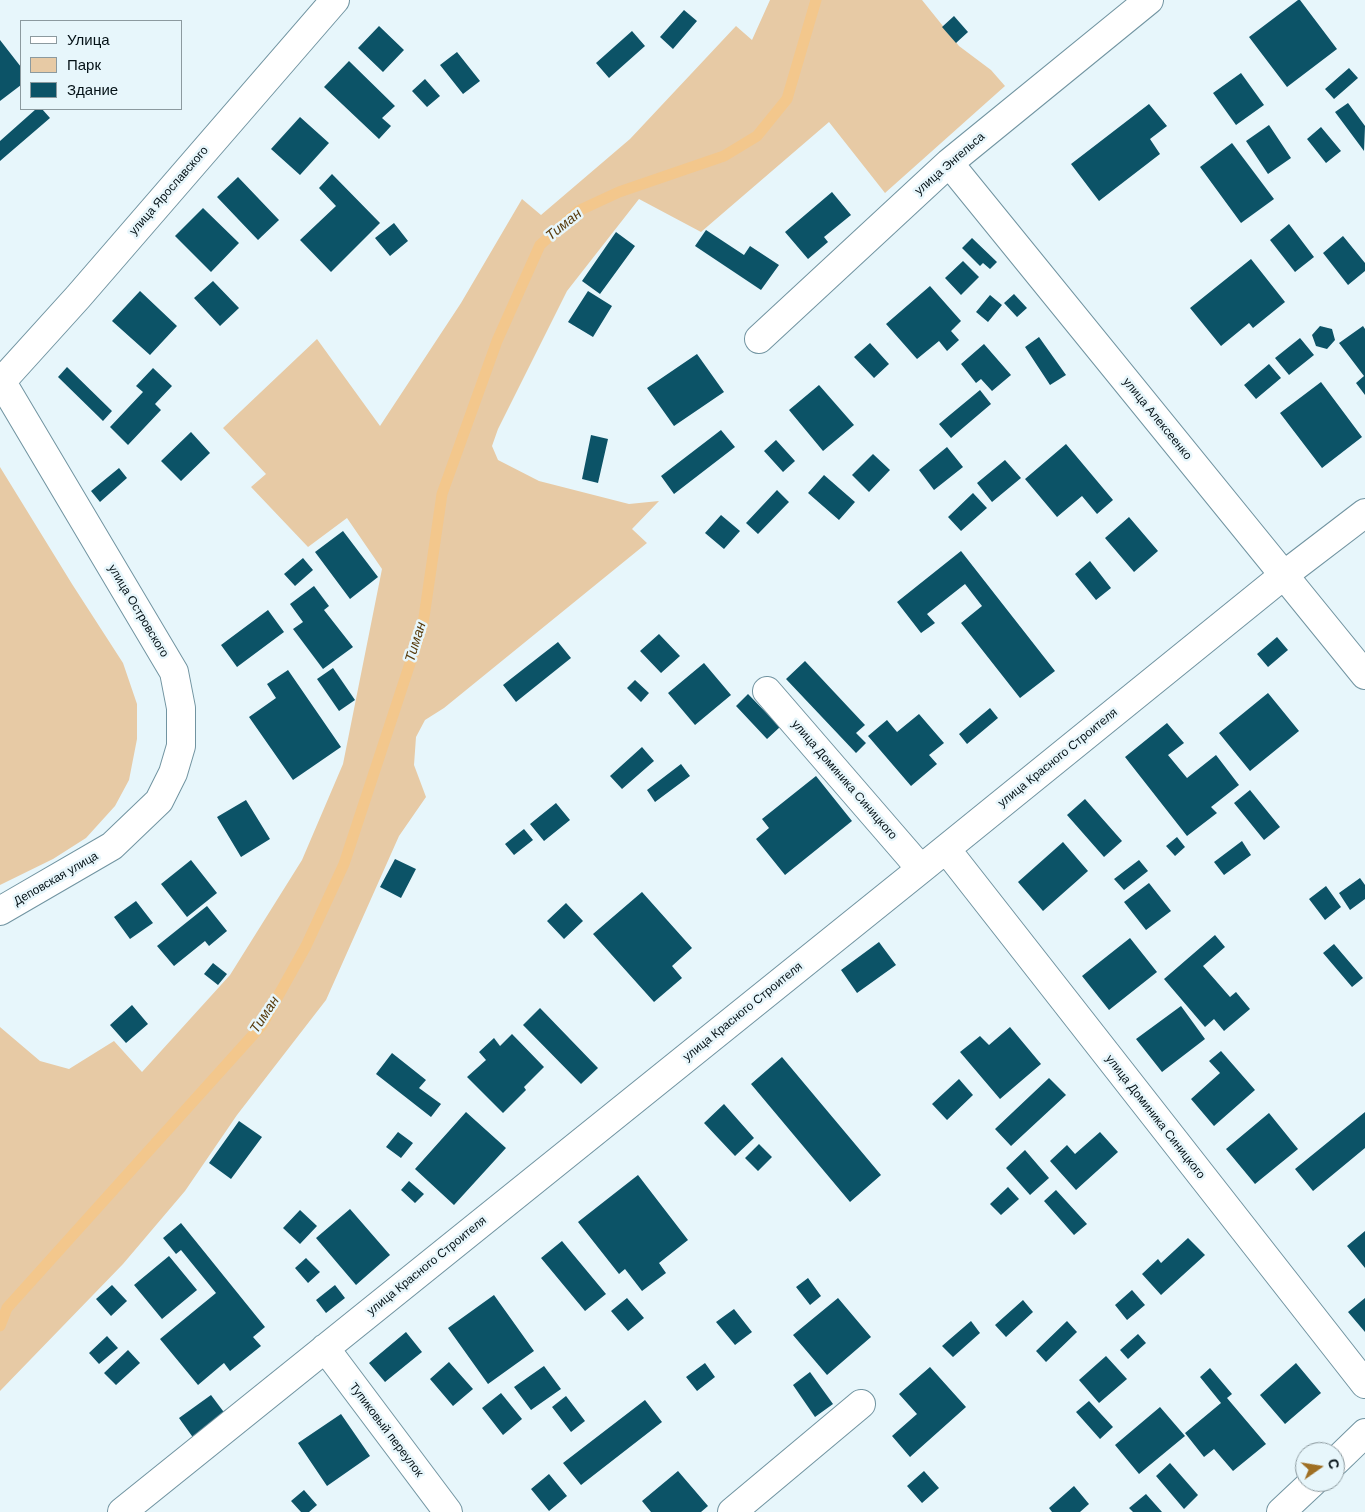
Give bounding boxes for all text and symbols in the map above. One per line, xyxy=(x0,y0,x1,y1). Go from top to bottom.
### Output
legend xyxy=(20,20,182,110)
text: Улица xyxy=(67,31,110,48)
text: Парк xyxy=(67,56,101,73)
text: Здание xyxy=(67,81,118,98)
street label: улица Энгельса xyxy=(912,130,988,198)
street label: улица Ярославского xyxy=(126,144,212,238)
water label: Тиман xyxy=(543,206,585,244)
street label: улица Алексеенко xyxy=(1119,375,1195,463)
street label: улица Островского xyxy=(105,562,171,660)
water label: Тиман xyxy=(402,620,430,664)
street label: улица Красного Строителя xyxy=(995,705,1121,811)
street label: улица Доминика Синицкого xyxy=(788,717,900,843)
street label: Деповская улица xyxy=(11,849,101,909)
street label: улица Красного Строителя xyxy=(680,959,806,1065)
water label: Тиман xyxy=(247,993,283,1037)
street label: улица Доминика Синицкого xyxy=(1102,1052,1208,1182)
street label: улица Красного Строителя xyxy=(364,1213,490,1319)
street label: Тупиковый переулок xyxy=(346,1380,426,1480)
north arrow xyxy=(1295,1442,1345,1492)
text: С xyxy=(1325,1457,1343,1471)

